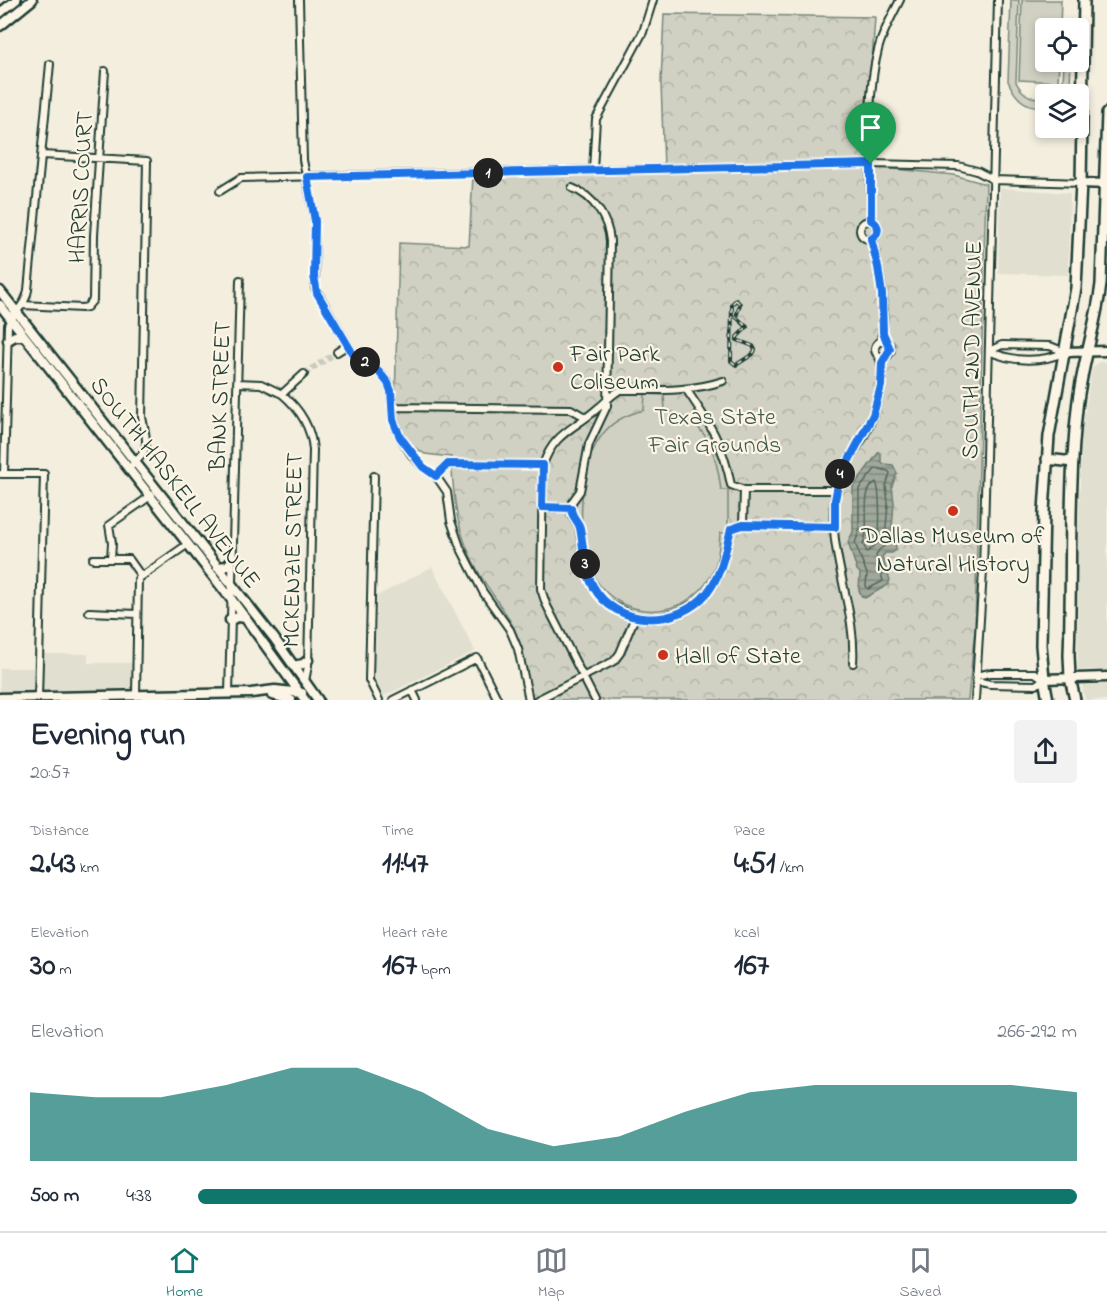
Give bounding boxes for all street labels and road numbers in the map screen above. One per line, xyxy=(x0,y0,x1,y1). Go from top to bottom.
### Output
street label: HARRIS COURT xyxy=(61,110,104,264)
street label: SOUTH 2ND AVENUE xyxy=(954,241,993,459)
street label: BANK STREET xyxy=(201,320,242,473)
street label: SOUTH HASKELL AVENUE xyxy=(80,370,268,597)
street label: MCKENZIE STREET xyxy=(275,452,314,648)

